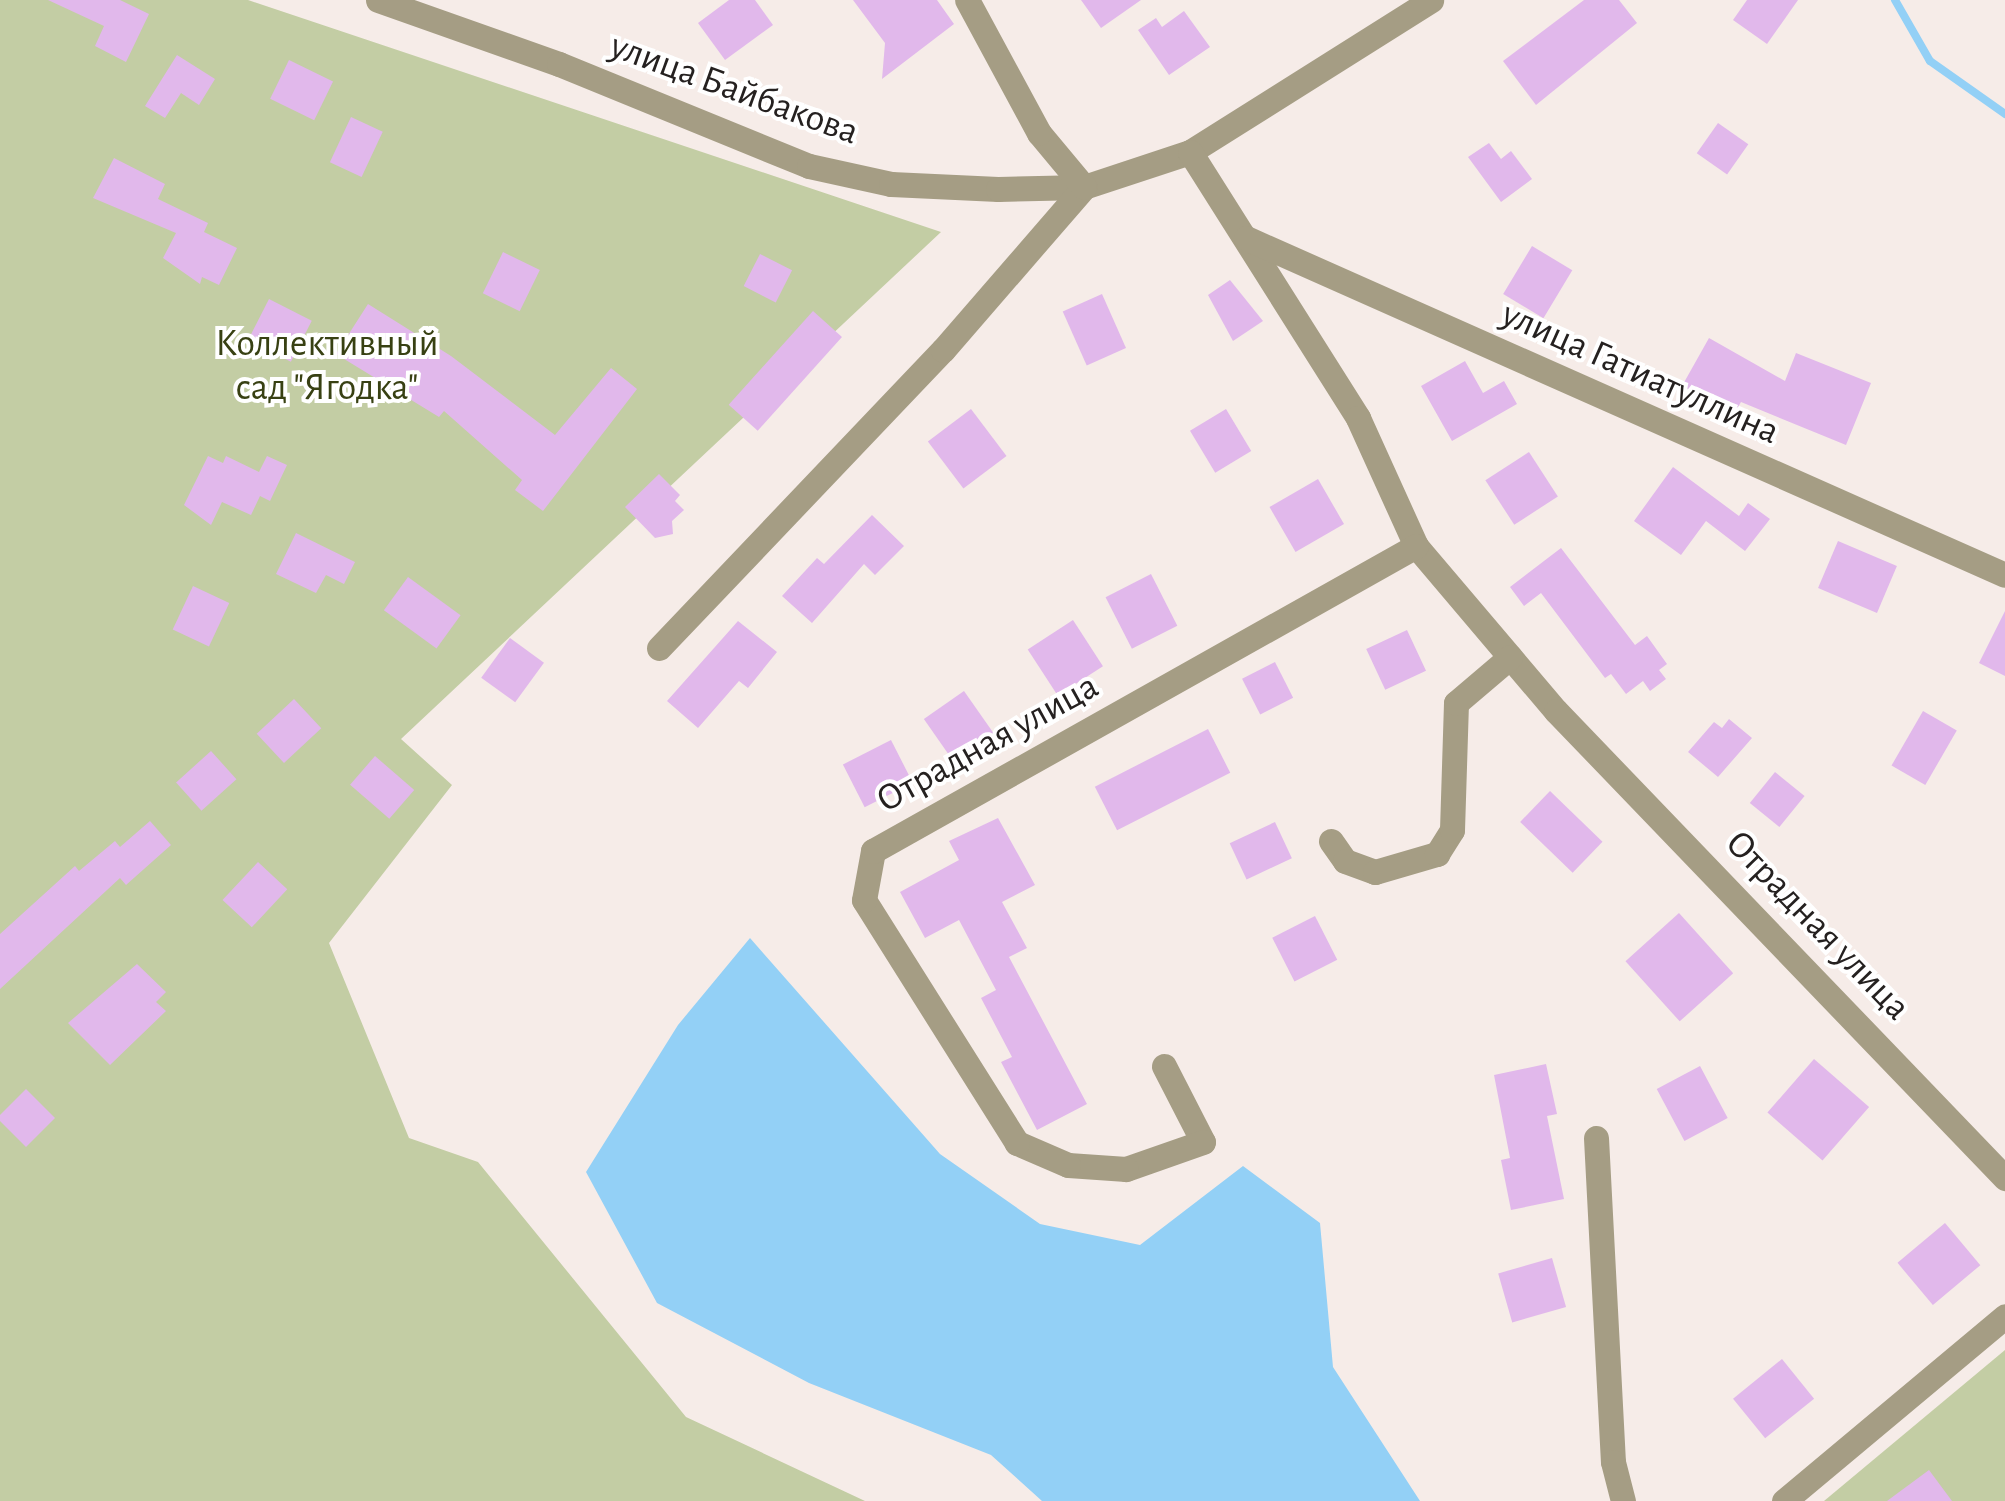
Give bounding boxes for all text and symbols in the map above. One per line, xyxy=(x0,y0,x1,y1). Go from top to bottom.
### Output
street label: улица Байбакова xyxy=(604,24,864,156)
street label: улица Гатиатуллина xyxy=(1494,292,1786,456)
park label: Коллективный сад "Ягодка" xyxy=(215,322,439,412)
street label: Отрадная улица xyxy=(869,664,1107,824)
street label: Отрадная улица xyxy=(1715,821,1919,1031)

